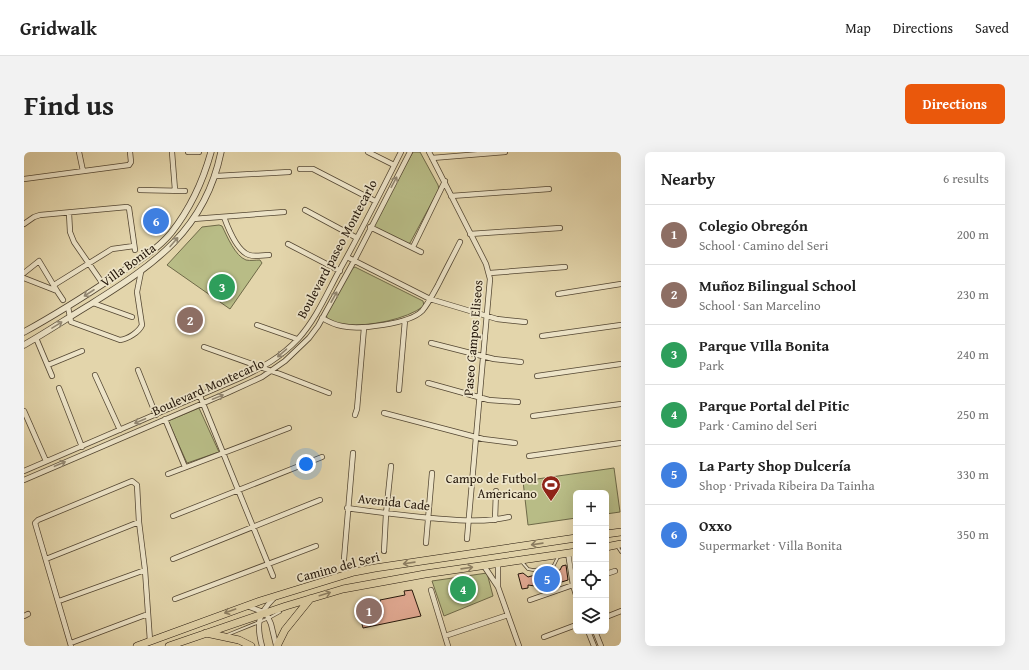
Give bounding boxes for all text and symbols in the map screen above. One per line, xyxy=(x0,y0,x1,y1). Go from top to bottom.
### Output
text: Gridwalk xyxy=(20,14,97,42)
text: Map xyxy=(845,18,871,38)
text: Directions xyxy=(893,18,953,38)
text: Saved xyxy=(975,18,1009,38)
text: Find us xyxy=(24,84,114,125)
button: Directions xyxy=(905,84,1005,124)
text: Nearby xyxy=(661,166,715,191)
text: 6 results xyxy=(943,169,989,188)
street label: Boulevard paseo Montecarlo xyxy=(292,176,382,322)
one-way arrow xyxy=(391,176,399,188)
pin: 6 xyxy=(143,206,169,236)
text: Colegio Obregón xyxy=(699,215,808,236)
text: 1 xyxy=(671,225,677,244)
text: 200 m xyxy=(957,225,989,244)
text: School · Camino del Seri xyxy=(699,236,828,255)
one-way arrow xyxy=(170,237,179,247)
street label: Villa Bonita xyxy=(96,238,160,292)
pin: 3 xyxy=(209,272,235,302)
text: Muñoz Bilingual School xyxy=(699,275,856,296)
street label: Paseo Campos Eliseos xyxy=(458,279,488,397)
text: 2 xyxy=(671,285,677,304)
text: 230 m xyxy=(957,285,989,304)
one-way arrow xyxy=(84,289,95,297)
one-way arrow xyxy=(331,291,338,303)
text: School · San Marcelino xyxy=(699,296,821,315)
pin: 2 xyxy=(177,305,203,335)
one-way arrow xyxy=(51,320,63,328)
text: Parque VIlla Bonita xyxy=(699,335,829,356)
text: 3 xyxy=(671,345,677,364)
text: 240 m xyxy=(957,345,989,364)
one-way arrow xyxy=(277,349,288,358)
street label: Boulevard Montecarlo xyxy=(149,354,267,420)
text: Park xyxy=(699,356,724,375)
one-way arrow xyxy=(211,392,223,400)
text: Parque Portal del Pitic xyxy=(699,395,849,416)
text: 4 xyxy=(671,405,677,424)
text: 250 m xyxy=(957,405,989,424)
text: Park · Camino del Seri xyxy=(699,416,817,435)
one-way arrow xyxy=(135,418,147,426)
your location xyxy=(296,454,316,474)
text: La Party Shop Dulcería xyxy=(699,455,851,476)
one-way arrow xyxy=(53,460,65,468)
text: 5 xyxy=(671,465,677,484)
text: 330 m xyxy=(957,465,989,484)
place label: Campo de Futbol Americano xyxy=(446,469,537,503)
sports icon: Campo de Futbol Americano xyxy=(540,474,562,502)
text: Shop · Privada Ribeira Da Tainha xyxy=(699,476,875,495)
street label: Avenida Cade xyxy=(357,489,431,515)
map controls xyxy=(573,490,609,634)
button: + xyxy=(573,490,609,526)
text: Oxxo xyxy=(699,515,732,536)
text: 6 xyxy=(671,525,677,544)
text: 350 m xyxy=(957,525,989,544)
button: − xyxy=(573,526,609,562)
text: Supermarket · Villa Bonita xyxy=(699,536,842,555)
one-way arrow xyxy=(531,540,544,548)
street label: Camino del Seri xyxy=(294,547,382,587)
one-way arrow xyxy=(403,559,416,567)
button: locate xyxy=(573,562,609,598)
one-way arrow xyxy=(460,564,473,572)
pin: 5 xyxy=(534,564,560,594)
pin: 4 xyxy=(450,574,476,604)
one-way arrow xyxy=(319,590,332,597)
pin: 1 xyxy=(356,596,382,626)
button: layers xyxy=(573,598,609,634)
one-way arrow xyxy=(224,608,236,616)

